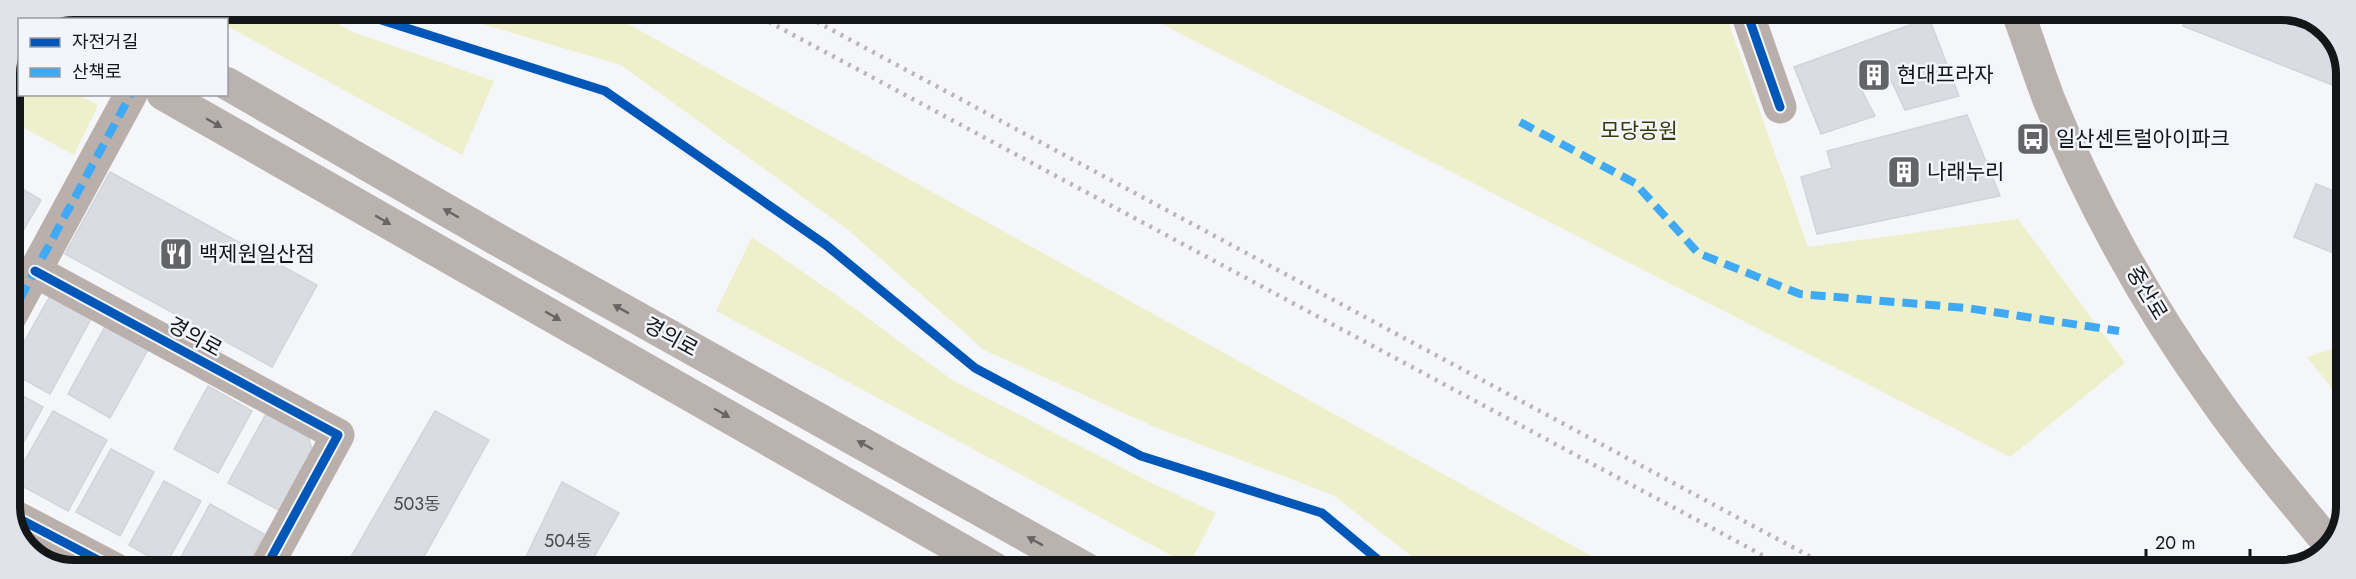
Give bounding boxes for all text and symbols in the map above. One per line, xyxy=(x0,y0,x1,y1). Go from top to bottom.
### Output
legend xyxy=(18,18,228,96)
text: 자전거길 xyxy=(72,29,138,55)
building icon: 현대프라자 xyxy=(1856,57,1892,93)
text: 산책로 xyxy=(72,59,122,85)
place label: 현대프라자 xyxy=(1897,60,1994,90)
park label: 모당공원 xyxy=(1600,116,1678,146)
one-way arrow xyxy=(206,118,222,129)
bus stop icon: 일산센트럴아이파크 xyxy=(2015,121,2051,157)
place label: 일산센트럴아이파크 xyxy=(2056,124,2230,154)
building icon: 나래누리 xyxy=(1886,154,1922,190)
place label: 나래누리 xyxy=(1927,157,2004,187)
one-way arrow xyxy=(443,208,460,218)
one-way arrow xyxy=(375,214,391,225)
restaurant icon: 백제원일산점 xyxy=(158,236,194,272)
place label: 백제원일산점 xyxy=(199,239,315,269)
street label: 중산로 xyxy=(2119,260,2175,326)
one-way arrow xyxy=(612,304,629,314)
street label: 경의로 xyxy=(162,310,228,364)
street label: 경의로 xyxy=(638,310,704,364)
one-way arrow xyxy=(545,311,562,321)
one-way arrow xyxy=(714,408,731,418)
one-way arrow xyxy=(856,440,873,450)
house number: 503동 xyxy=(393,491,441,517)
scale bar xyxy=(2146,522,2250,560)
house number: 504동 xyxy=(544,528,592,554)
text: 20 m xyxy=(2155,530,2195,556)
one-way arrow xyxy=(1026,536,1043,546)

